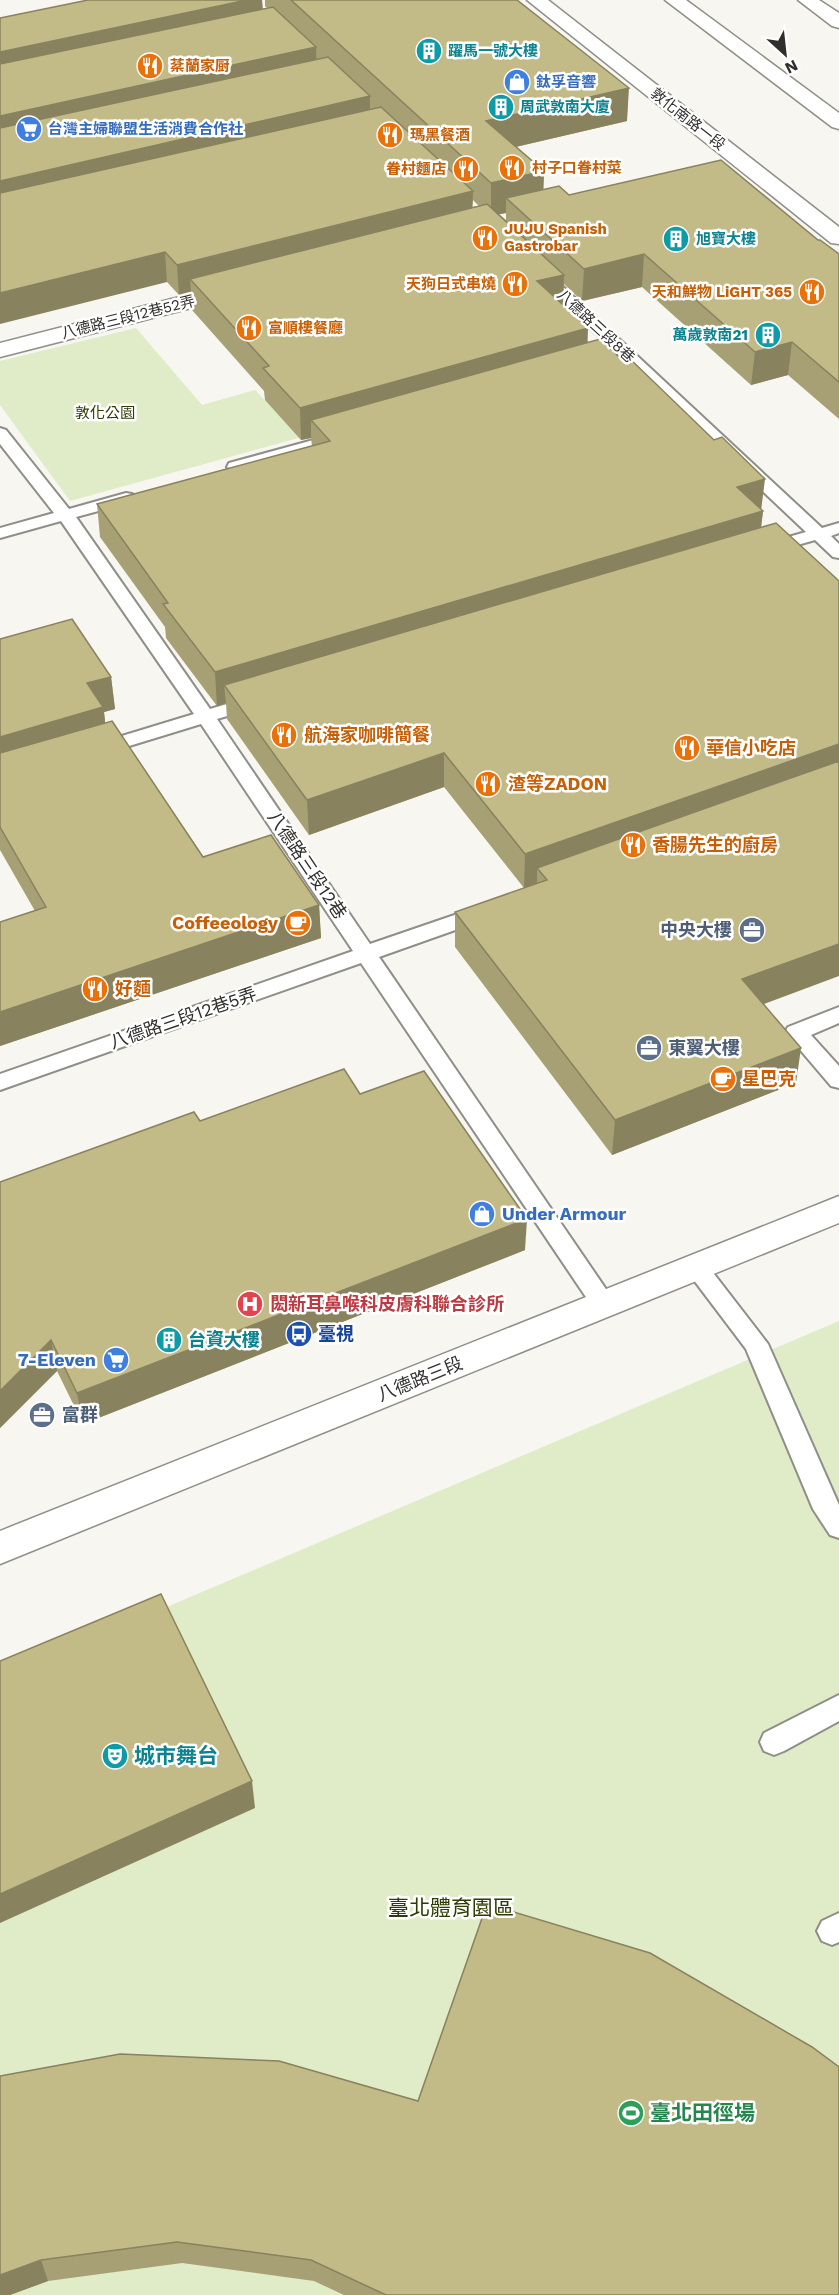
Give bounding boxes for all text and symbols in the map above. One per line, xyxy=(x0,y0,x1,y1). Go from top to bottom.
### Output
north arrow xyxy=(755,24,815,84)
building icon: 躍馬一號大樓 xyxy=(414,36,444,66)
place label: 躍馬一號大樓 xyxy=(448,42,538,60)
restaurant icon: 棻蘭家厨 xyxy=(135,51,165,81)
text: N xyxy=(782,56,801,78)
place label: 棻蘭家厨 xyxy=(170,57,230,75)
shop icon: 鈦孚音響 xyxy=(502,67,532,97)
place label: 鈦孚音響 xyxy=(536,73,596,91)
street label: 敦化南路一段 xyxy=(647,84,729,154)
building icon: 周武敦南大廈 xyxy=(486,92,516,122)
place label: 周武敦南大廈 xyxy=(520,98,610,116)
supermarket icon: 台灣主婦聯盟生活消費合作社 xyxy=(14,114,44,144)
place label: 台灣主婦聯盟生活消費合作社 xyxy=(48,120,243,138)
restaurant icon: 瑪黑餐酒 xyxy=(375,120,405,150)
place label: 瑪黑餐酒 xyxy=(410,126,470,144)
restaurant icon: 村子口眷村菜 xyxy=(497,153,527,183)
restaurant icon: 眷村麵店 xyxy=(451,154,481,184)
place label: 村子口眷村菜 xyxy=(532,159,622,177)
place label: 眷村麵店 xyxy=(386,160,446,178)
place label: JUJU Spanish Gastrobar xyxy=(504,220,607,255)
restaurant icon: JUJU Spanish Gastrobar xyxy=(470,223,500,253)
building icon: 旭寶大樓 xyxy=(661,224,691,254)
place label: 旭寶大樓 xyxy=(696,230,756,248)
restaurant icon: 天狗日式串燒 xyxy=(500,269,530,299)
place label: 天狗日式串燒 xyxy=(406,275,496,293)
restaurant icon: 天和鮮物 LiGHT 365 xyxy=(797,277,827,307)
place label: 天和鮮物 LiGHT 365 xyxy=(652,283,792,301)
street label: 八德路三段8巷 xyxy=(554,286,638,366)
street label: 八德路三段12巷52弄 xyxy=(59,292,197,342)
restaurant icon: 富順樓餐廳 xyxy=(234,313,264,343)
place label: 富順樓餐廳 xyxy=(268,319,343,337)
building icon: 萬歲敦南21 xyxy=(753,320,783,350)
place label: 萬歲敦南21 xyxy=(673,326,748,344)
park label: 敦化公園 xyxy=(75,404,135,422)
restaurant icon: 航海家咖啡簡餐 xyxy=(269,720,299,750)
place label: 航海家咖啡簡餐 xyxy=(304,724,430,745)
restaurant icon: 華信小吃店 xyxy=(672,733,702,763)
place label: 華信小吃店 xyxy=(706,737,796,758)
restaurant icon: 渣等ZADON xyxy=(473,769,503,799)
place label: 渣等ZADON xyxy=(508,773,607,794)
street label: 八德路三段12巷 xyxy=(264,807,351,923)
restaurant icon: 香腸先生的廚房 xyxy=(618,830,648,860)
place label: 香腸先生的廚房 xyxy=(652,834,778,855)
cafe icon: Coffeeology xyxy=(283,908,313,938)
place label: Coffeeology xyxy=(172,912,279,933)
office icon: 中央大樓 xyxy=(737,915,767,945)
place label: 中央大樓 xyxy=(660,919,732,940)
restaurant icon: 好麵 xyxy=(80,974,110,1004)
place label: 好麵 xyxy=(115,978,151,999)
street label: 八德路三段12巷5弄 xyxy=(107,983,259,1053)
office icon: 東翼大樓 xyxy=(634,1033,664,1063)
place label: 東翼大樓 xyxy=(668,1037,740,1058)
cafe icon: 星巴克 xyxy=(708,1064,738,1094)
place label: 星巴克 xyxy=(742,1068,796,1089)
shop icon: Under Armour xyxy=(467,1199,497,1229)
place label: Under Armour xyxy=(502,1203,627,1224)
hospital icon: 閎新耳鼻喉科皮膚科聯合診所 xyxy=(235,1289,265,1319)
place label: 閎新耳鼻喉科皮膚科聯合診所 xyxy=(270,1293,504,1314)
bus stop icon: 臺視 xyxy=(284,1319,314,1349)
place label: 臺視 xyxy=(318,1323,354,1344)
building icon: 台資大樓 xyxy=(154,1325,184,1355)
place label: 台資大樓 xyxy=(188,1329,260,1350)
supermarket icon: 7-Eleven xyxy=(101,1345,131,1375)
place label: 7-Eleven xyxy=(18,1349,96,1370)
street label: 八德路三段 xyxy=(374,1352,465,1405)
office icon: 富群 xyxy=(27,1400,57,1430)
place label: 富群 xyxy=(62,1404,98,1425)
theatre icon: 城市舞台 xyxy=(100,1741,130,1771)
place label: 城市舞台 xyxy=(134,1743,218,1768)
park label: 臺北體育園區 xyxy=(388,1895,514,1920)
sports icon: 臺北田徑場 xyxy=(616,2098,646,2128)
place label: 臺北田徑場 xyxy=(650,2100,755,2125)

